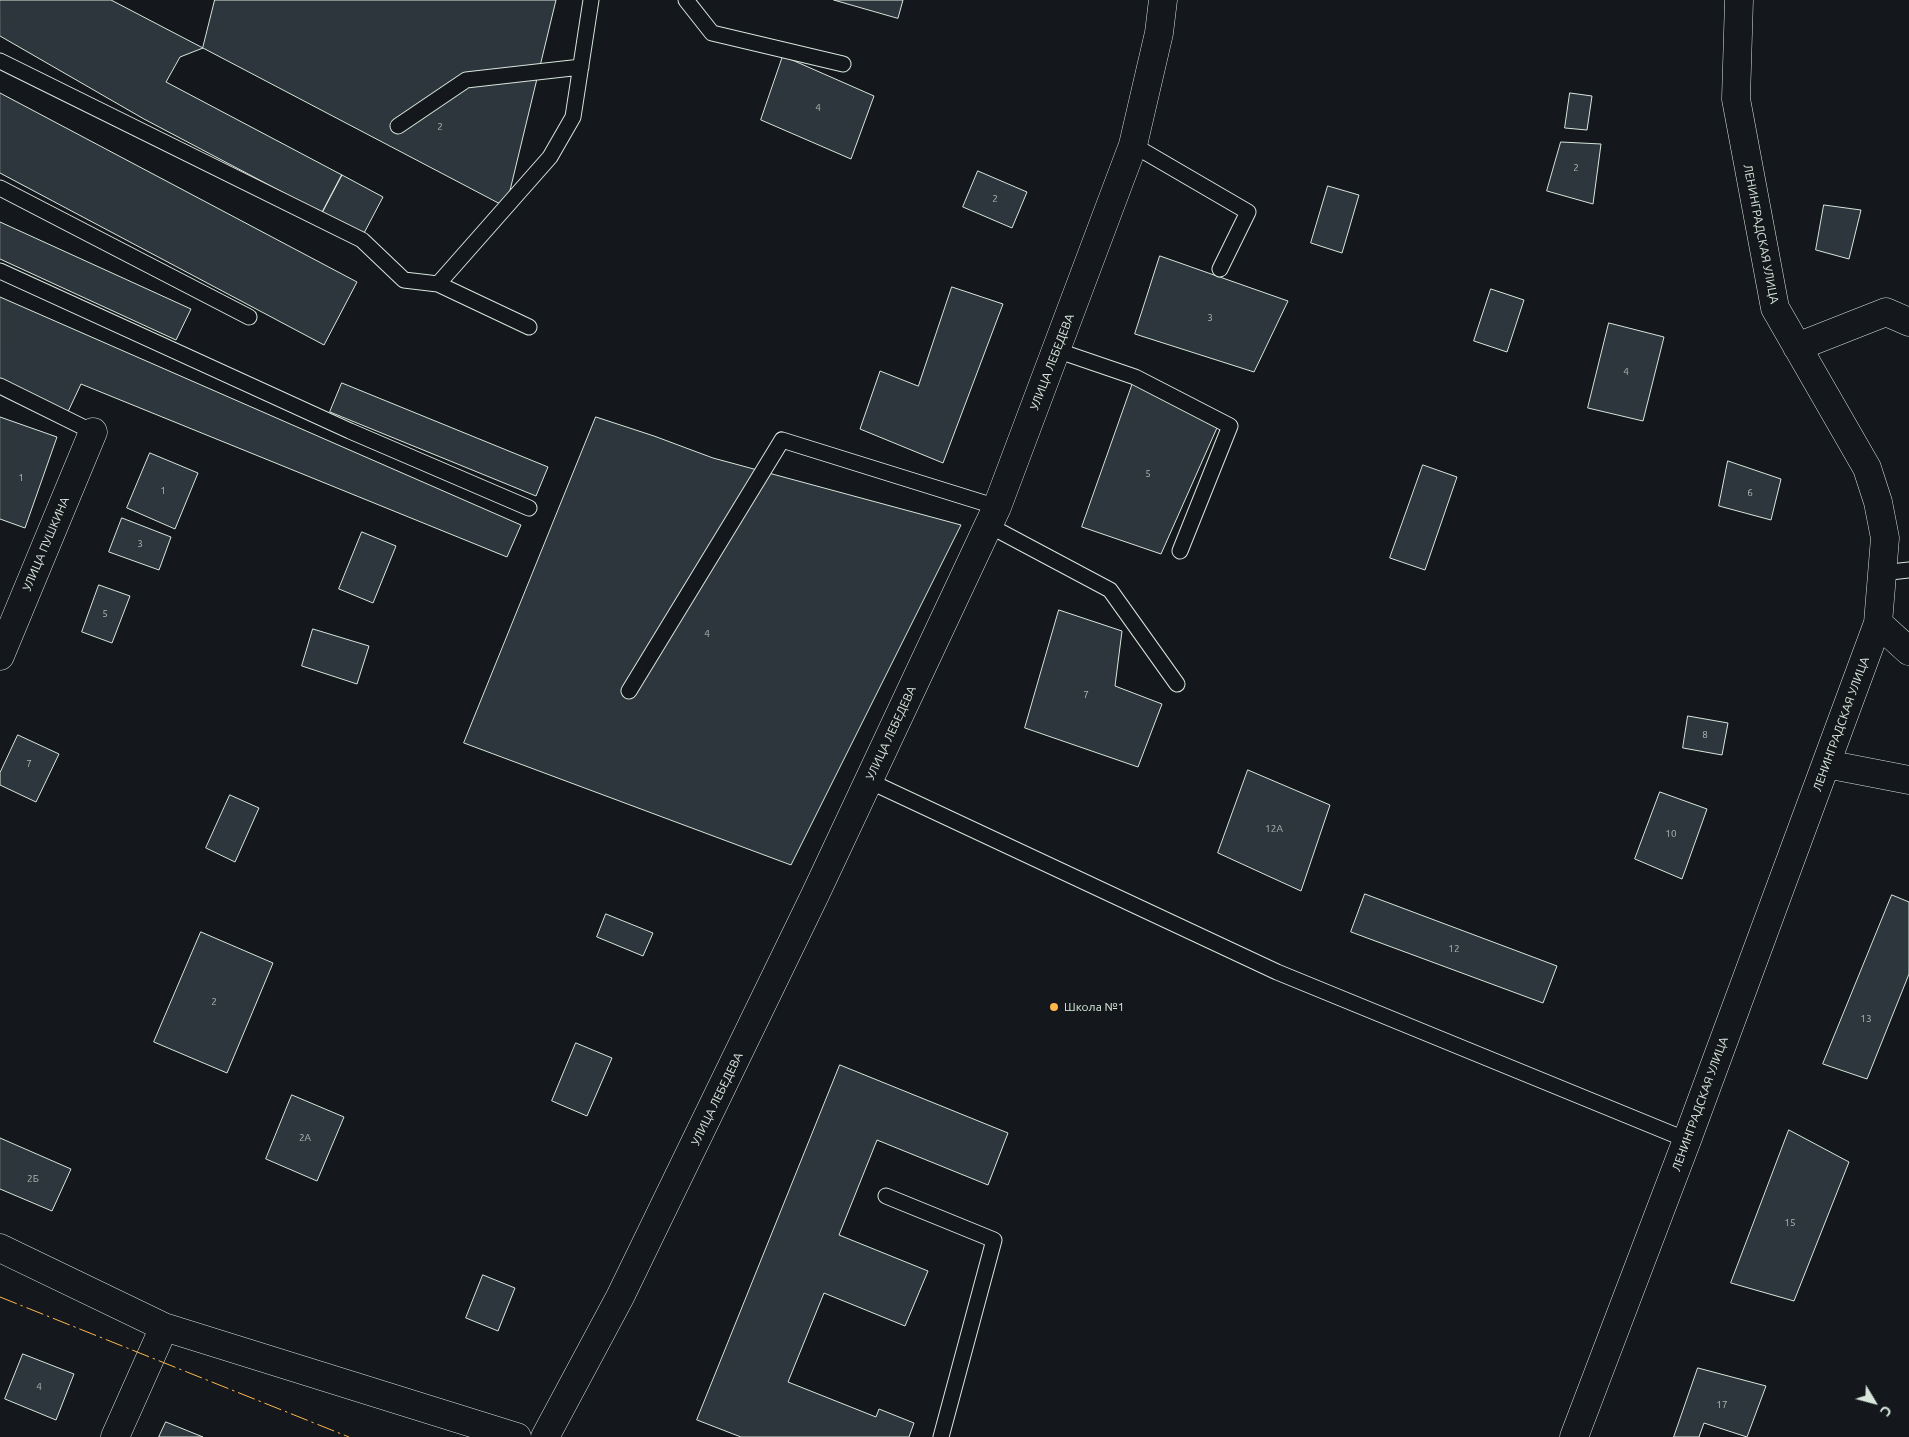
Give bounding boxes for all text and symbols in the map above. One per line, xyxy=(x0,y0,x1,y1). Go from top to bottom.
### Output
house number: 4 xyxy=(815,102,821,114)
house number: 2 xyxy=(437,121,443,133)
house number: 2 xyxy=(1573,162,1579,174)
street label: ЛЕНИНГРАДСКАЯ УЛИЦА xyxy=(1740,163,1782,305)
house number: 2 xyxy=(992,193,998,205)
street label: УЛИЦА ЛЕБЕДЕВА xyxy=(1027,312,1077,412)
house number: 3 xyxy=(1207,312,1213,324)
house number: 4 xyxy=(1623,366,1629,378)
house number: 5 xyxy=(1145,468,1151,480)
house number: 1 xyxy=(18,472,24,484)
house number: 1 xyxy=(160,485,166,497)
house number: 6 xyxy=(1747,487,1753,499)
street label: УЛИЦА ПУШКИНА xyxy=(20,495,72,593)
house number: 3 xyxy=(137,538,143,550)
house number: 5 xyxy=(102,608,108,620)
house number: 4 xyxy=(704,628,710,640)
street label: ЛЕНИНГРАДСКАЯ УЛИЦА xyxy=(1810,655,1872,793)
street label: УЛИЦА ЛЕБЕДЕВА xyxy=(863,684,919,782)
house number: 7 xyxy=(1083,689,1089,701)
house number: 8 xyxy=(1702,729,1708,741)
house number: 7 xyxy=(26,758,32,770)
house number: 12А xyxy=(1265,823,1283,835)
house number: 10 xyxy=(1665,828,1677,840)
house number: 12 xyxy=(1448,943,1460,955)
house number: 2 xyxy=(211,996,217,1008)
place label: Школа №1 xyxy=(1064,1000,1125,1014)
marker: Школа №1 xyxy=(1048,1001,1060,1013)
house number: 13 xyxy=(1860,1013,1872,1025)
street label: ЛЕНИНГРАДСКАЯ УЛИЦА xyxy=(1669,1035,1731,1173)
street label: УЛИЦА ЛЕБЕДЕВА xyxy=(688,1050,746,1148)
house number: 2А xyxy=(299,1132,311,1144)
house number: 2Б xyxy=(27,1173,39,1185)
house number: 15 xyxy=(1784,1217,1796,1229)
north arrow xyxy=(1849,1377,1899,1427)
house number: 4 xyxy=(36,1381,42,1393)
house number: 17 xyxy=(1716,1399,1728,1411)
text: С xyxy=(1877,1403,1895,1419)

